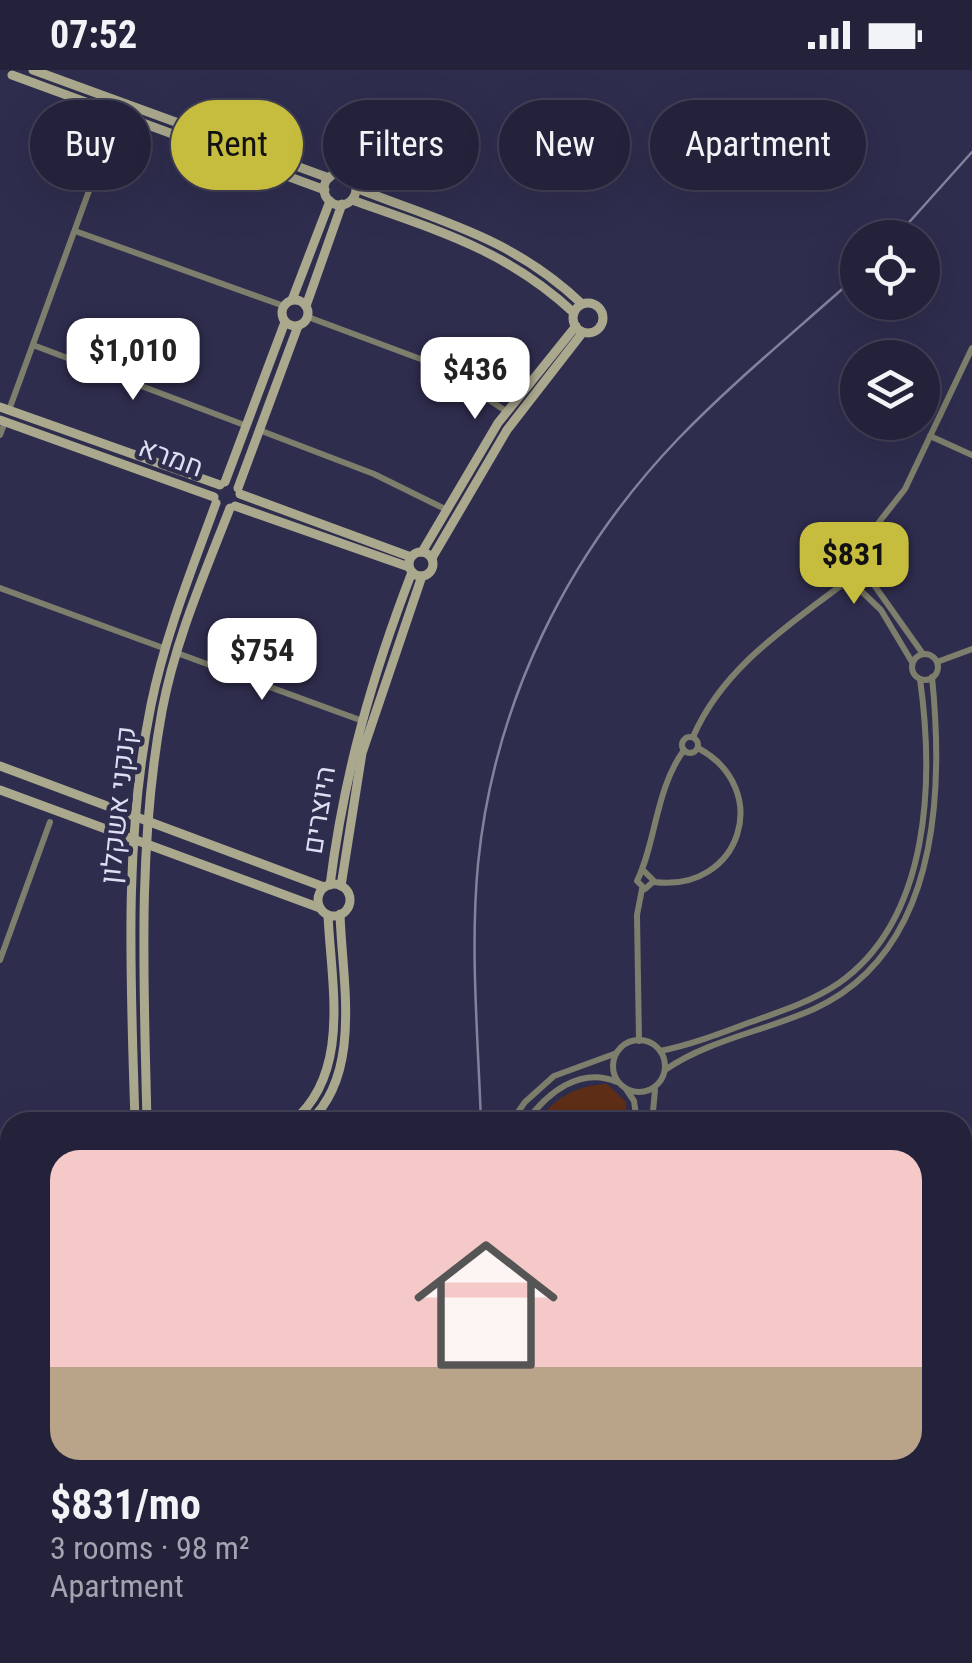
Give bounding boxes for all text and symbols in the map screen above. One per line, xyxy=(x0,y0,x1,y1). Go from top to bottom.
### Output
text: 07:52 xyxy=(50,13,137,57)
chip: Buy xyxy=(30,100,151,190)
chip: Rent xyxy=(171,100,303,190)
chip: Filters xyxy=(323,100,479,190)
chip: New xyxy=(499,100,630,190)
chip: Apartment xyxy=(650,100,866,190)
map controls xyxy=(840,220,940,440)
button: locate xyxy=(840,220,940,320)
pin: $1,010 xyxy=(52,318,214,403)
text: $1,010 xyxy=(89,331,177,369)
pin: $436 xyxy=(416,337,534,422)
button: layers xyxy=(840,340,940,440)
text: $436 xyxy=(443,350,507,388)
street label: חמרא xyxy=(134,430,208,484)
pin: $831 xyxy=(795,522,913,607)
text: $831 xyxy=(822,535,886,573)
pin: $754 xyxy=(203,618,321,703)
text: $754 xyxy=(230,631,294,669)
street label: קנקני אשקלון xyxy=(93,725,143,885)
street label: היוצרים xyxy=(296,764,342,856)
icon: home xyxy=(396,1215,576,1395)
text: $831/mo xyxy=(50,1480,201,1529)
text: 3 rooms · 98 m² xyxy=(50,1529,249,1567)
text: Apartment xyxy=(50,1567,184,1605)

